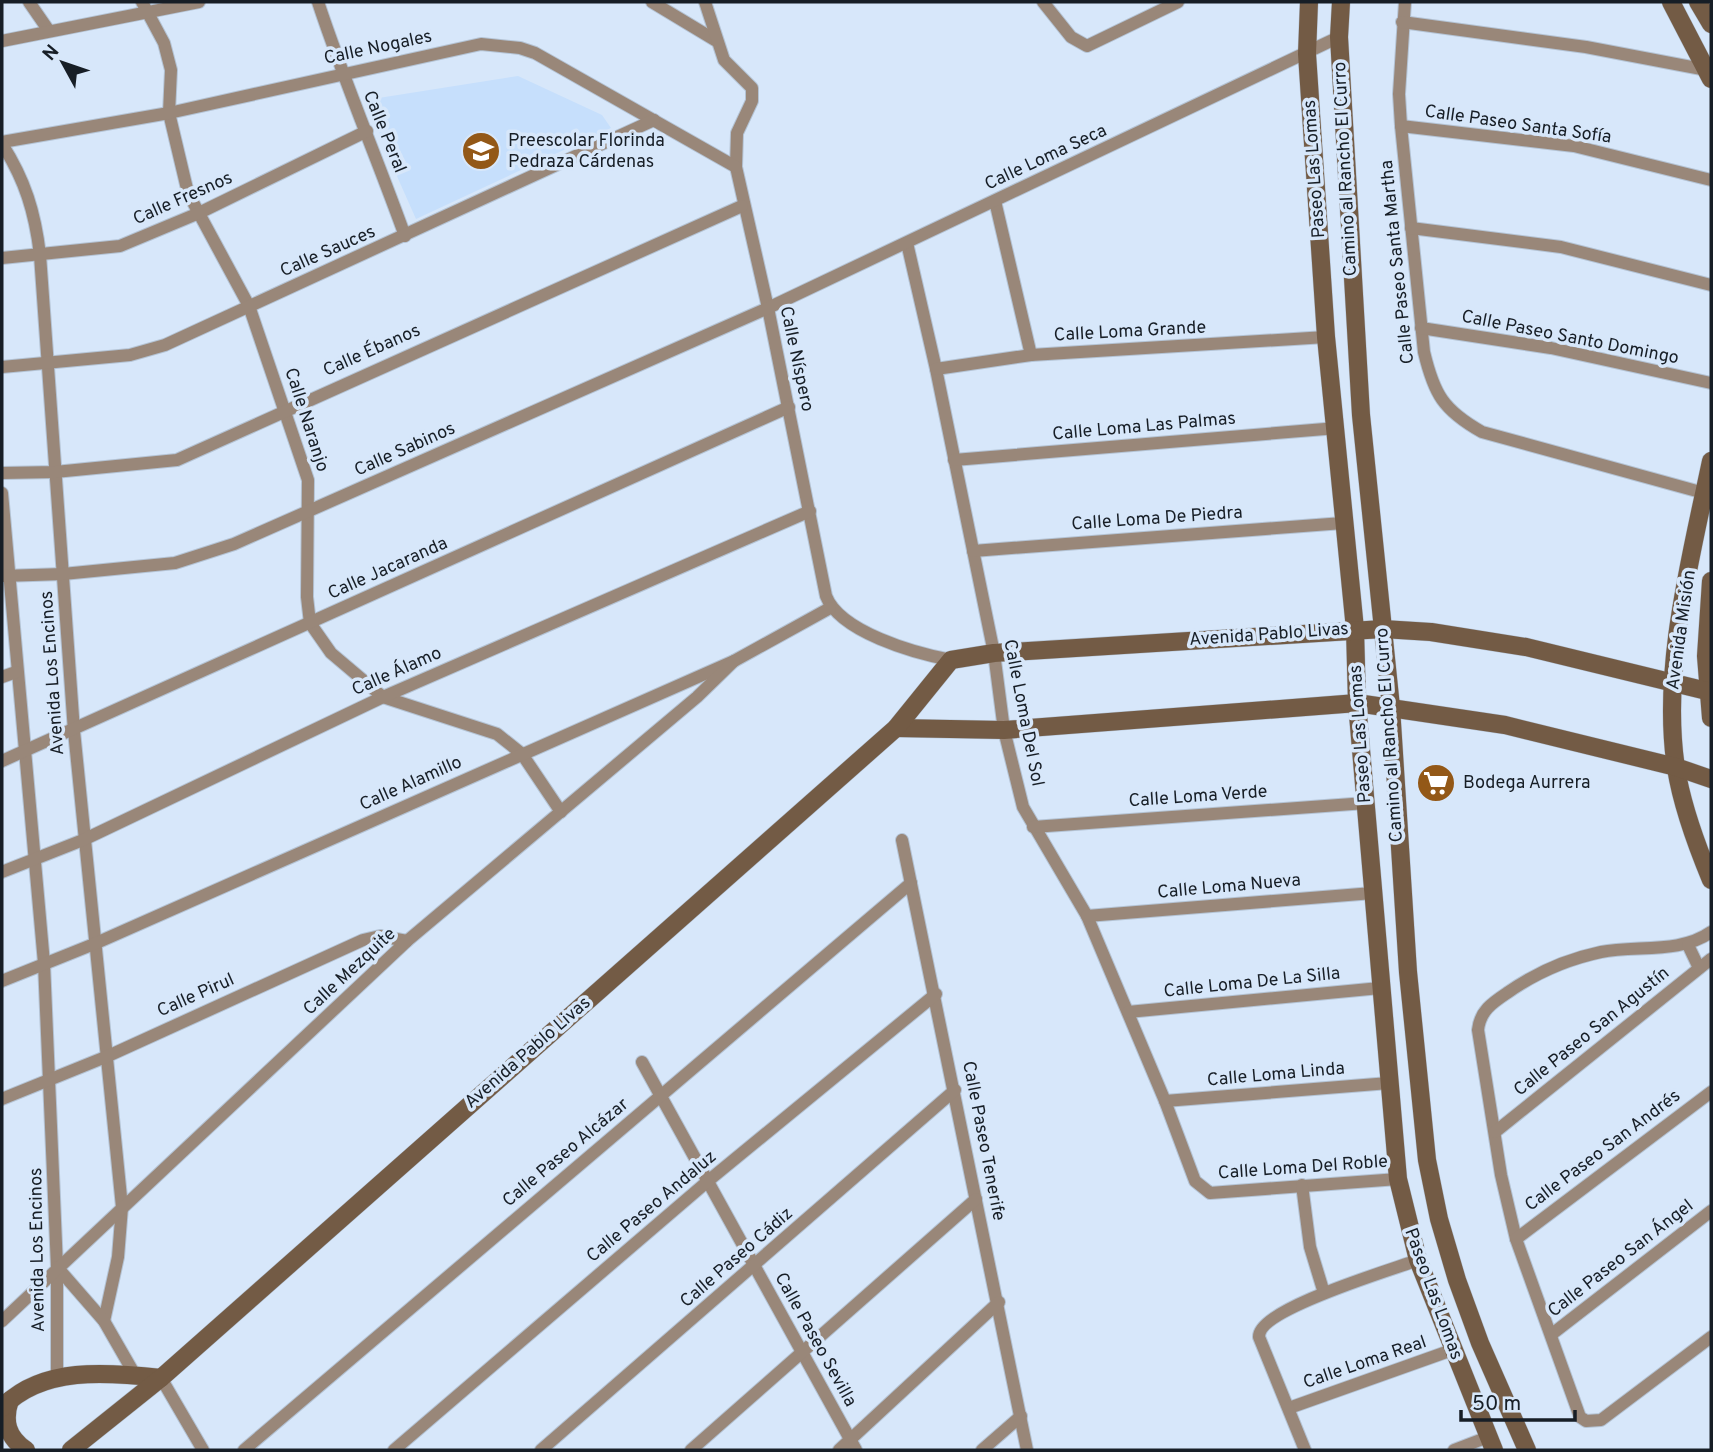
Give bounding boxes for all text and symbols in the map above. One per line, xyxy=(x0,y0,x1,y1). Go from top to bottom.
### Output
street label: Calle Nogales xyxy=(322,25,434,71)
north arrow xyxy=(28,28,98,98)
text: N xyxy=(38,40,65,66)
street label: Camino al Rancho El Curro xyxy=(1329,61,1363,277)
street label: Calle Peral xyxy=(357,88,411,176)
street label: Paseo Las Lomas xyxy=(1299,99,1331,239)
street label: Calle Paseo Santa Sofía xyxy=(1423,100,1613,150)
street label: Calle Loma Seca xyxy=(981,120,1111,196)
school or university icon: Preescolar Florinda Pedraza Cárdenas xyxy=(460,130,502,172)
place label: Preescolar Florinda Pedraza Cárdenas xyxy=(508,130,665,174)
street label: Calle Paseo Santa Martha xyxy=(1376,159,1420,365)
street label: Calle Fresnos xyxy=(130,167,236,231)
street label: Calle Sauces xyxy=(277,221,379,283)
street label: Calle Níspero xyxy=(774,304,818,414)
street label: Calle Paseo Santo Domingo xyxy=(1459,306,1681,370)
street label: Calle Loma Grande xyxy=(1053,317,1207,347)
street label: Calle Ébanos xyxy=(319,318,424,383)
street label: Calle Naranjo xyxy=(278,365,334,475)
street label: Calle Loma Las Palmas xyxy=(1051,408,1237,446)
street label: Calle Sabinos xyxy=(351,418,459,482)
street label: Calle Loma De Piedra xyxy=(1071,502,1243,536)
street label: Calle Jacaranda xyxy=(324,532,452,606)
street label: Avenida Misión xyxy=(1662,568,1702,692)
street label: Avenida Los Encinos xyxy=(36,590,70,756)
street label: Avenida Pablo Livas xyxy=(1188,618,1350,652)
street label: Camino al Rancho El Curro xyxy=(1371,627,1409,843)
street label: Calle Loma Del Sol xyxy=(997,637,1049,789)
street label: Calle Álamo xyxy=(348,640,446,702)
street label: Paseo Las Lomas xyxy=(1345,664,1377,804)
street label: Calle Alamillo xyxy=(356,751,466,817)
supermarket icon: Bodega Aurrera xyxy=(1415,762,1457,804)
place label: Bodega Aurrera xyxy=(1463,772,1591,795)
street label: Calle Loma Verde xyxy=(1128,781,1268,813)
street label: Calle Loma Nueva xyxy=(1156,869,1302,905)
street label: Calle Mezquite xyxy=(299,923,401,1021)
street label: Calle Loma De La Silla xyxy=(1163,962,1341,1004)
street label: Calle Paseo San Agustín xyxy=(1510,962,1674,1102)
street label: Calle Pirul xyxy=(154,969,238,1023)
street label: Avenida Pablo Livas xyxy=(460,992,596,1114)
street label: Calle Loma Linda xyxy=(1206,1058,1346,1092)
street label: Calle Paseo Tenerife xyxy=(956,1059,1010,1223)
street label: Calle Paseo San Andrés xyxy=(1521,1085,1685,1217)
street label: Calle Paseo Alcázar xyxy=(498,1093,634,1213)
street label: Calle Paseo Andaluz xyxy=(582,1146,722,1268)
street label: Calle Loma Del Roble xyxy=(1217,1151,1389,1185)
street label: Avenida Los Encinos xyxy=(25,1167,51,1333)
street label: Calle Paseo San Ángel xyxy=(1542,1193,1698,1323)
street label: Calle Paseo Cádiz xyxy=(676,1203,798,1313)
street label: Paseo Las Lomas xyxy=(1399,1225,1467,1363)
street label: Calle Paseo Sevilla xyxy=(769,1269,861,1411)
street label: Calle Loma Real xyxy=(1300,1331,1430,1395)
scale bar xyxy=(1461,1378,1575,1422)
text: 50 m xyxy=(1472,1391,1521,1418)

